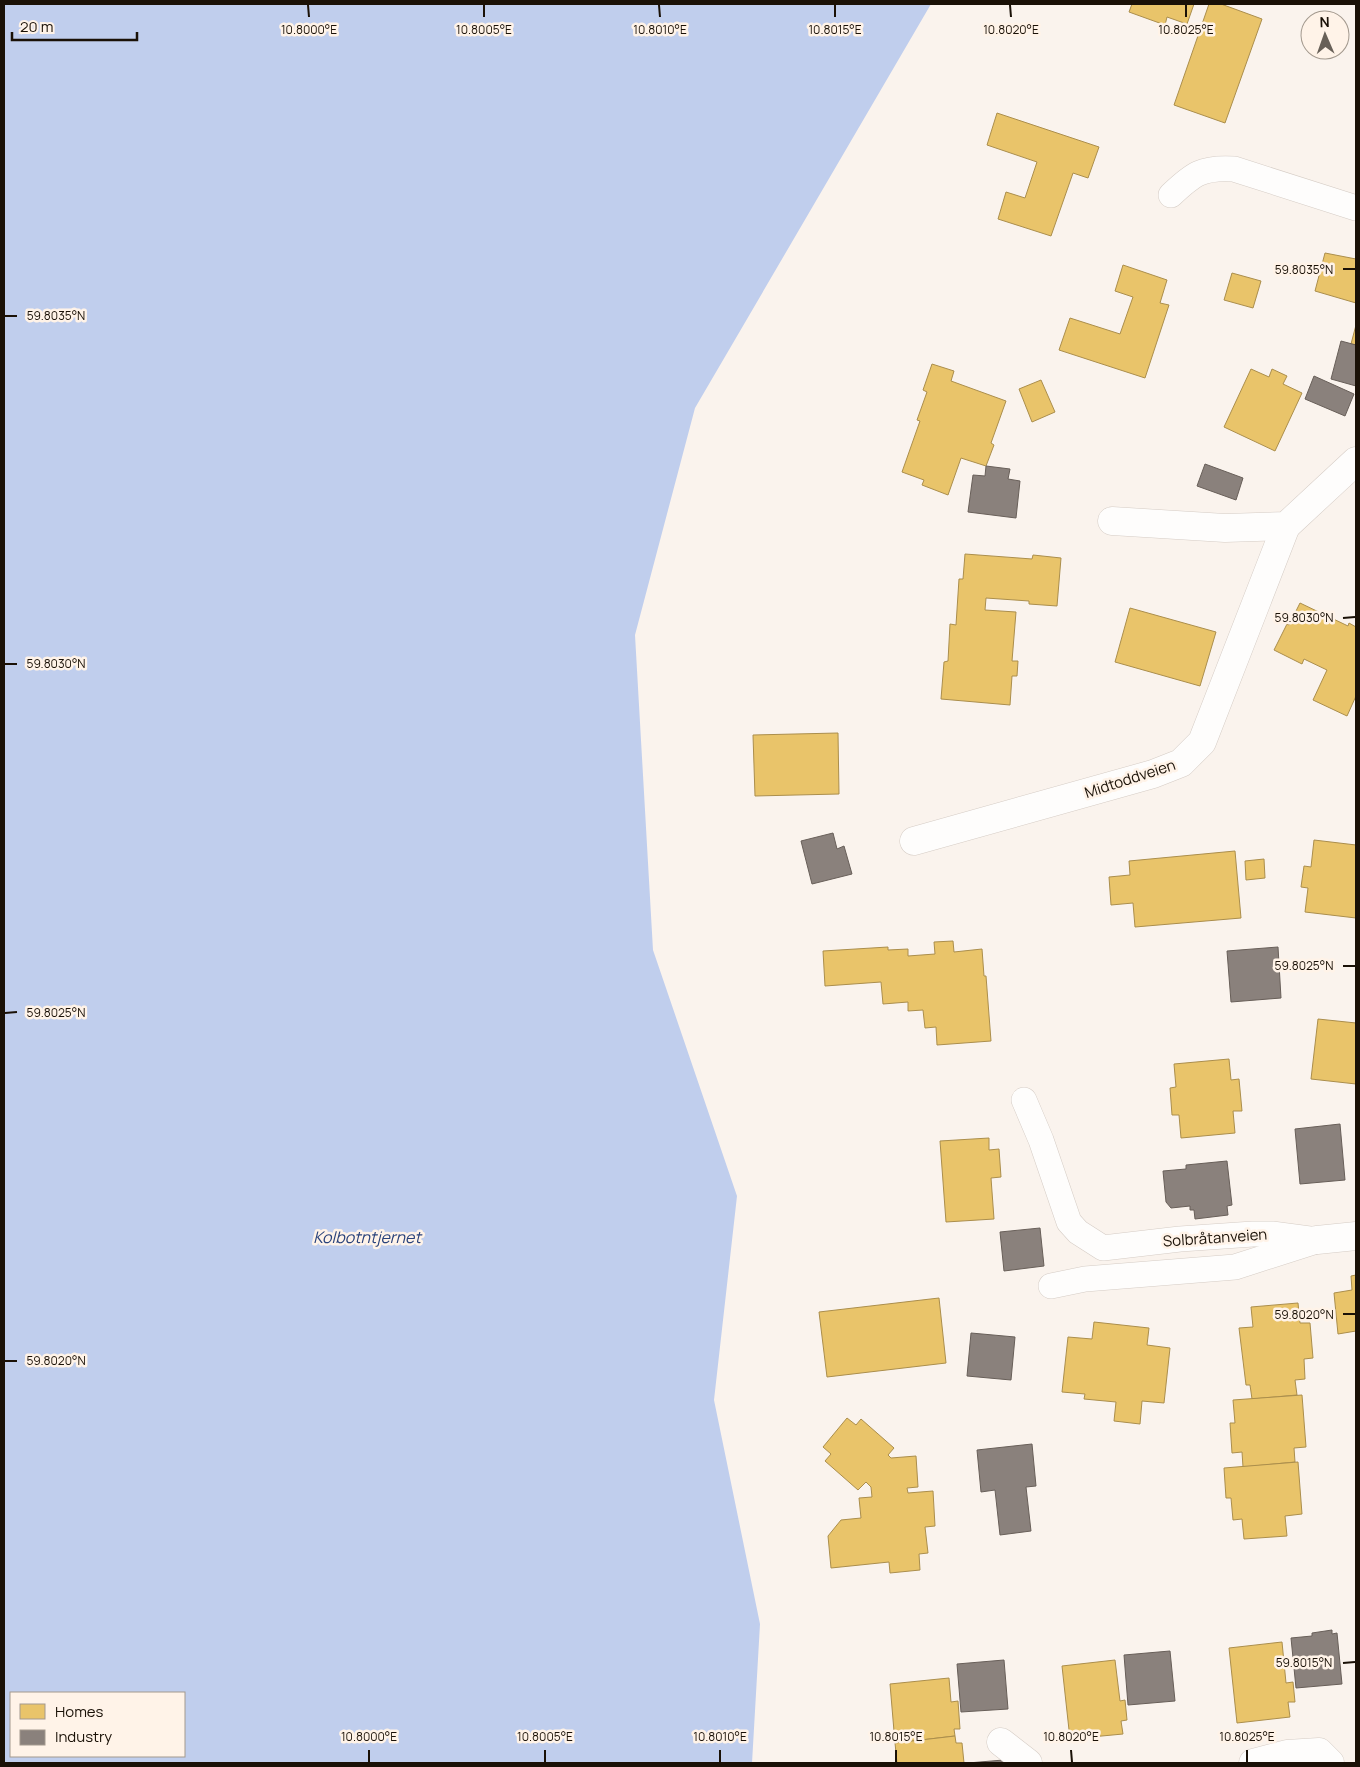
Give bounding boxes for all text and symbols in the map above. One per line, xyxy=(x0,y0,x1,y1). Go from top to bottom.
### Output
scale bar xyxy=(12,10,138,42)
north arrow xyxy=(1300,10,1350,60)
text: N xyxy=(1319,12,1330,31)
text: 20 m xyxy=(20,16,53,37)
text: 10.8000°E xyxy=(281,21,337,38)
text: 10.8005°E xyxy=(456,21,512,38)
text: 10.8010°E xyxy=(633,21,687,38)
text: 10.8015°E xyxy=(808,21,862,38)
text: 10.8020°E xyxy=(983,21,1039,38)
text: 10.8025°E xyxy=(1158,21,1214,38)
text: 59.8035°N xyxy=(1275,261,1333,278)
text: 59.8035°N xyxy=(27,307,85,324)
text: 59.8030°N xyxy=(1274,609,1334,626)
text: 59.8030°N xyxy=(26,655,86,672)
street label: Midtoddveien xyxy=(1082,754,1178,803)
text: 59.8025°N xyxy=(1275,957,1333,974)
text: 59.8025°N xyxy=(27,1004,85,1021)
street label: Solbråtanveien xyxy=(1162,1223,1268,1252)
water label: Kolbotntjernet xyxy=(313,1226,422,1248)
text: 59.8020°N xyxy=(1274,1306,1334,1323)
text: 59.8020°N xyxy=(26,1352,86,1369)
text: 59.8015°N xyxy=(1276,1654,1332,1671)
legend xyxy=(10,1692,185,1757)
text: Homes xyxy=(55,1701,104,1722)
text: Industry xyxy=(55,1726,112,1747)
text: 10.8000°E xyxy=(341,1728,397,1745)
text: 10.8005°E xyxy=(517,1728,573,1745)
text: 10.8010°E xyxy=(693,1728,747,1745)
text: 10.8015°E xyxy=(869,1728,923,1745)
text: 10.8020°E xyxy=(1043,1728,1099,1745)
text: 10.8025°E xyxy=(1219,1728,1275,1745)

